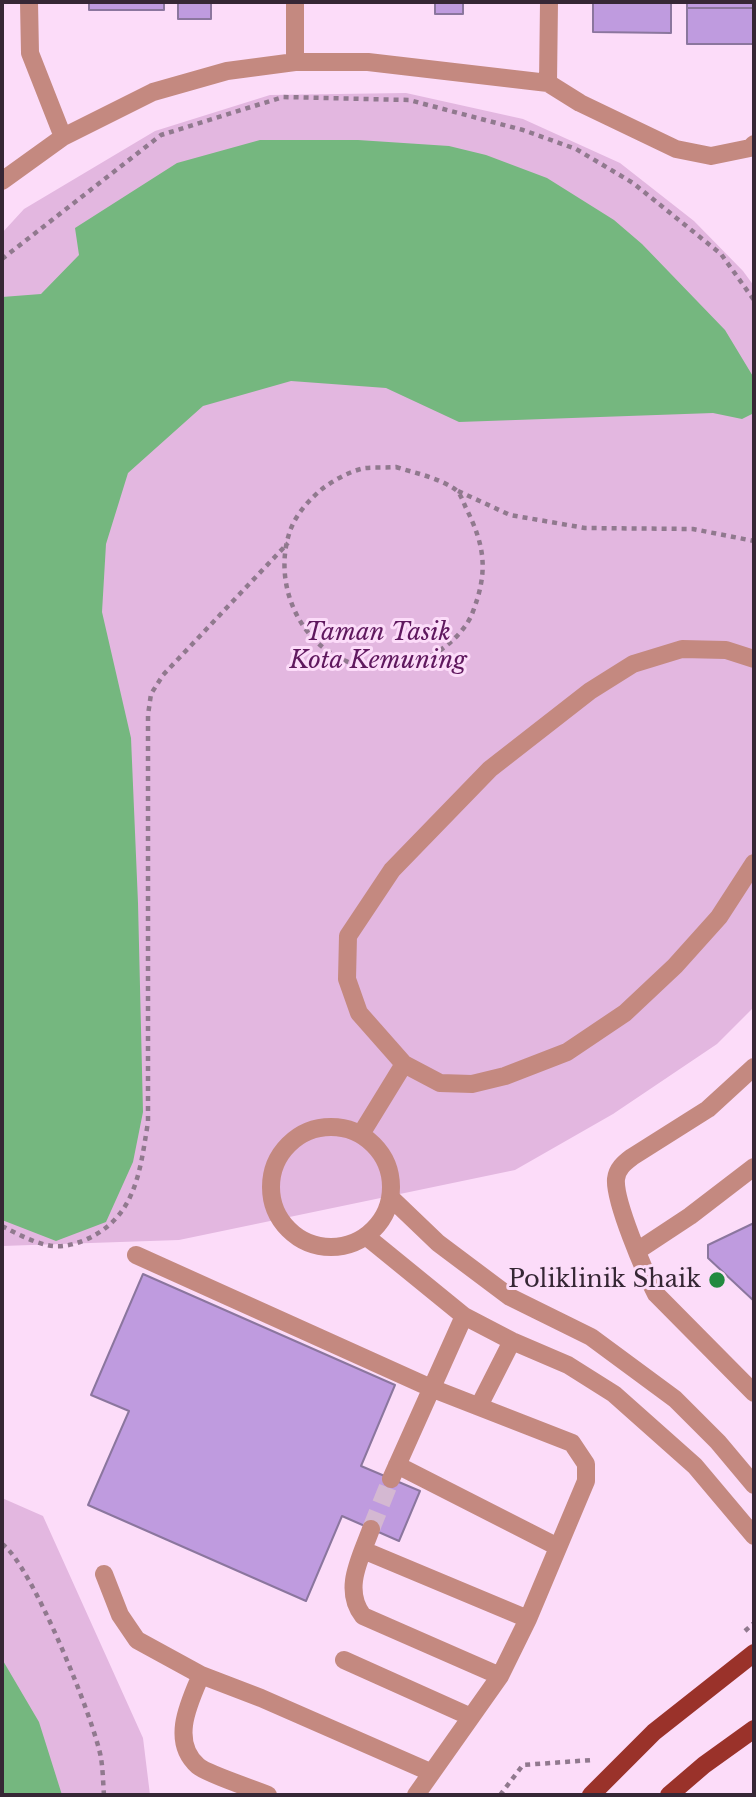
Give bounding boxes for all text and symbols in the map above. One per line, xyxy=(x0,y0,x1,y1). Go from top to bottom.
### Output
park label: Taman Tasik Kota Kemuning xyxy=(290,619,466,675)
place label: Poliklinik Shaik xyxy=(508,1266,701,1294)
marker: Poliklinik Shaik xyxy=(707,1270,727,1290)

